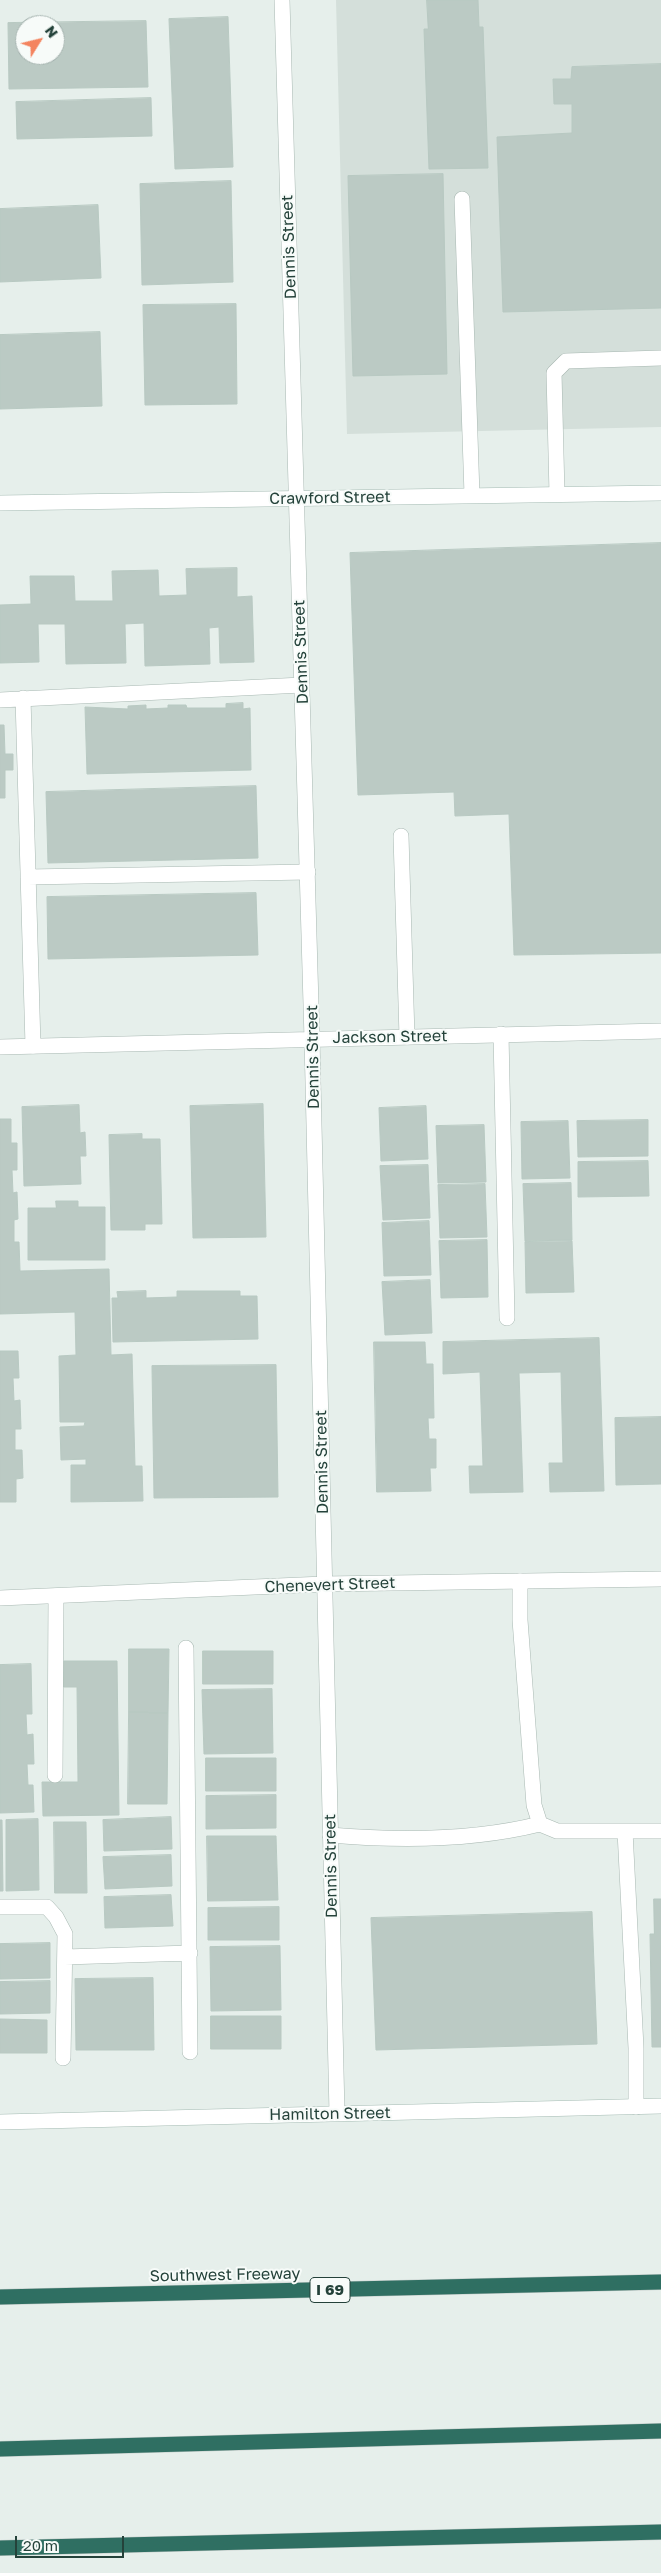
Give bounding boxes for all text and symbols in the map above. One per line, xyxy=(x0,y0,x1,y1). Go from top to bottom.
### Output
north arrow xyxy=(15,15,65,65)
text: N xyxy=(42,22,62,41)
street label: Dennis Street xyxy=(278,195,300,299)
street label: Crawford Street xyxy=(269,487,391,509)
street label: Dennis Street xyxy=(290,600,312,704)
street label: Dennis Street xyxy=(302,1005,324,1109)
street label: Jackson Street xyxy=(332,1026,448,1048)
street label: Dennis Street xyxy=(311,1410,333,1514)
street label: Chenevert Street xyxy=(264,1573,396,1597)
street label: Dennis Street xyxy=(320,1814,342,1918)
street label: Hamilton Street xyxy=(269,2103,391,2125)
street label: Southwest Freeway xyxy=(149,2264,301,2286)
road number: I 69 xyxy=(310,2278,350,2302)
scale bar xyxy=(18,2526,126,2558)
text: 20 m xyxy=(23,2536,58,2554)

